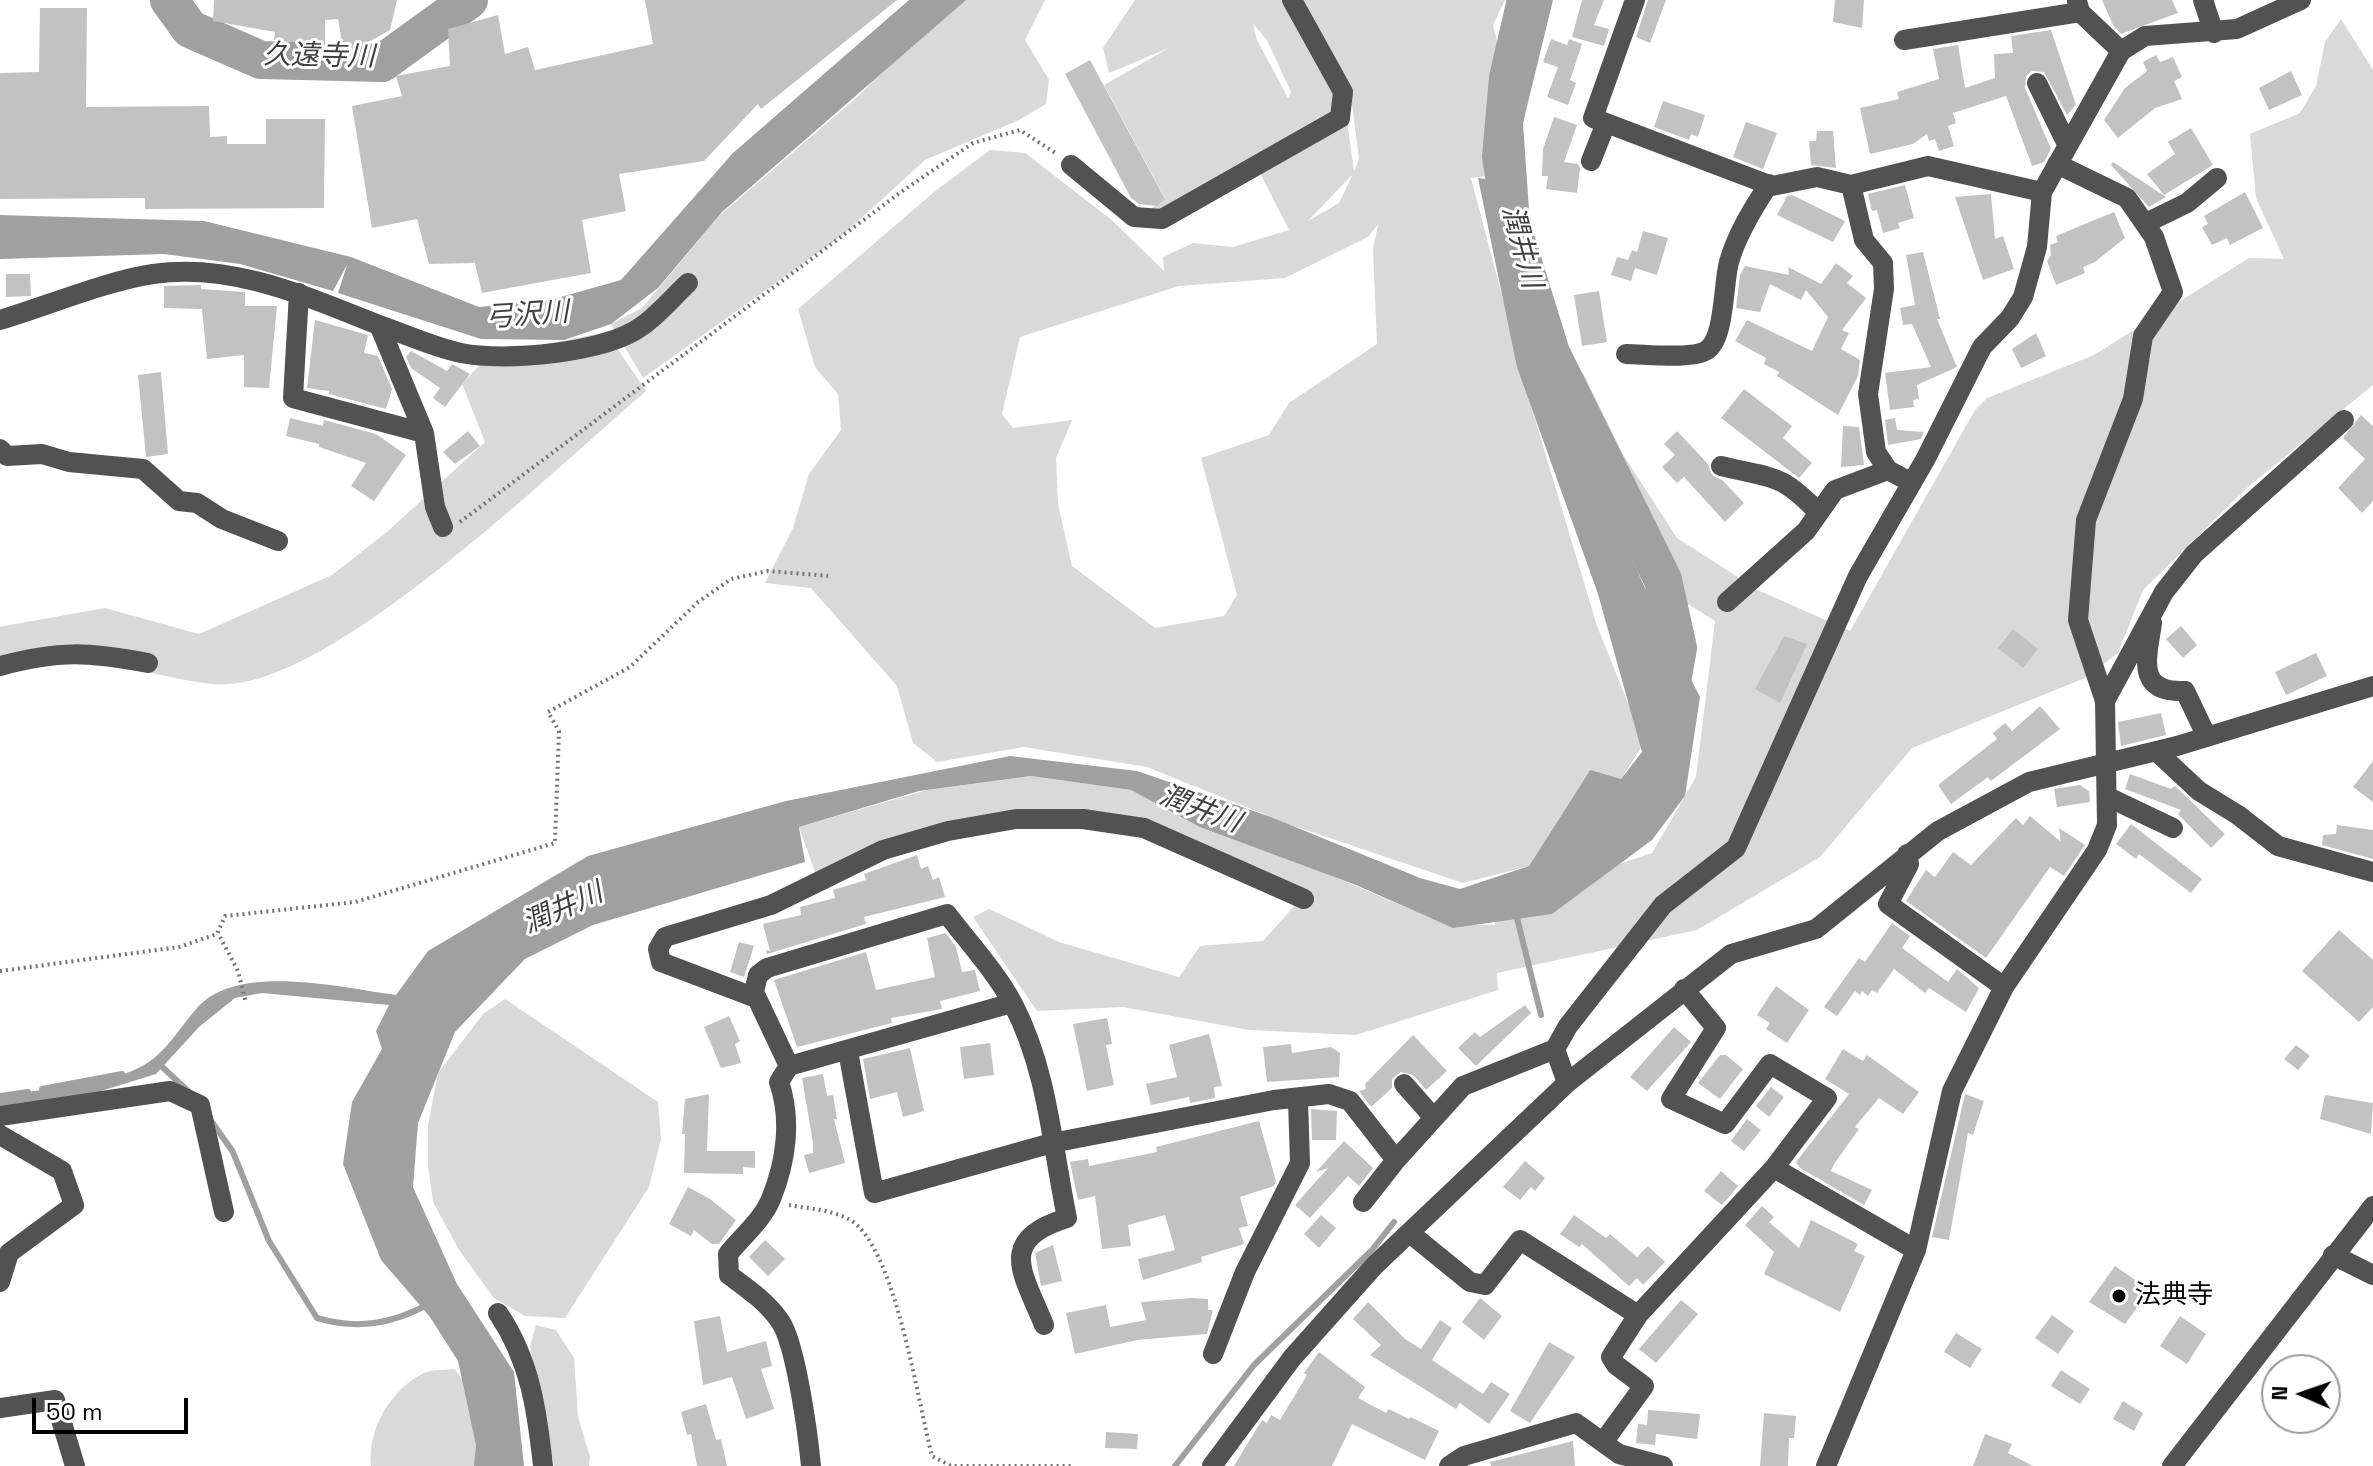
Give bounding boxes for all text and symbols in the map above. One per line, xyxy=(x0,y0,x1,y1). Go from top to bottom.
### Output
water label: 久遠寺川 xyxy=(263,39,375,75)
water label: 潤井川 xyxy=(1494,202,1548,292)
water label: 弓沢川 xyxy=(484,296,570,336)
water label: 潤井川 xyxy=(1155,779,1245,841)
water label: 潤井川 xyxy=(518,877,608,941)
place label: 法典寺 xyxy=(2135,1280,2213,1312)
marker: 法典寺 xyxy=(2110,1287,2128,1305)
north arrow xyxy=(2261,1354,2341,1434)
scale bar xyxy=(36,1382,192,1432)
text: N xyxy=(2265,1385,2293,1401)
text: 50 m xyxy=(46,1396,103,1427)

